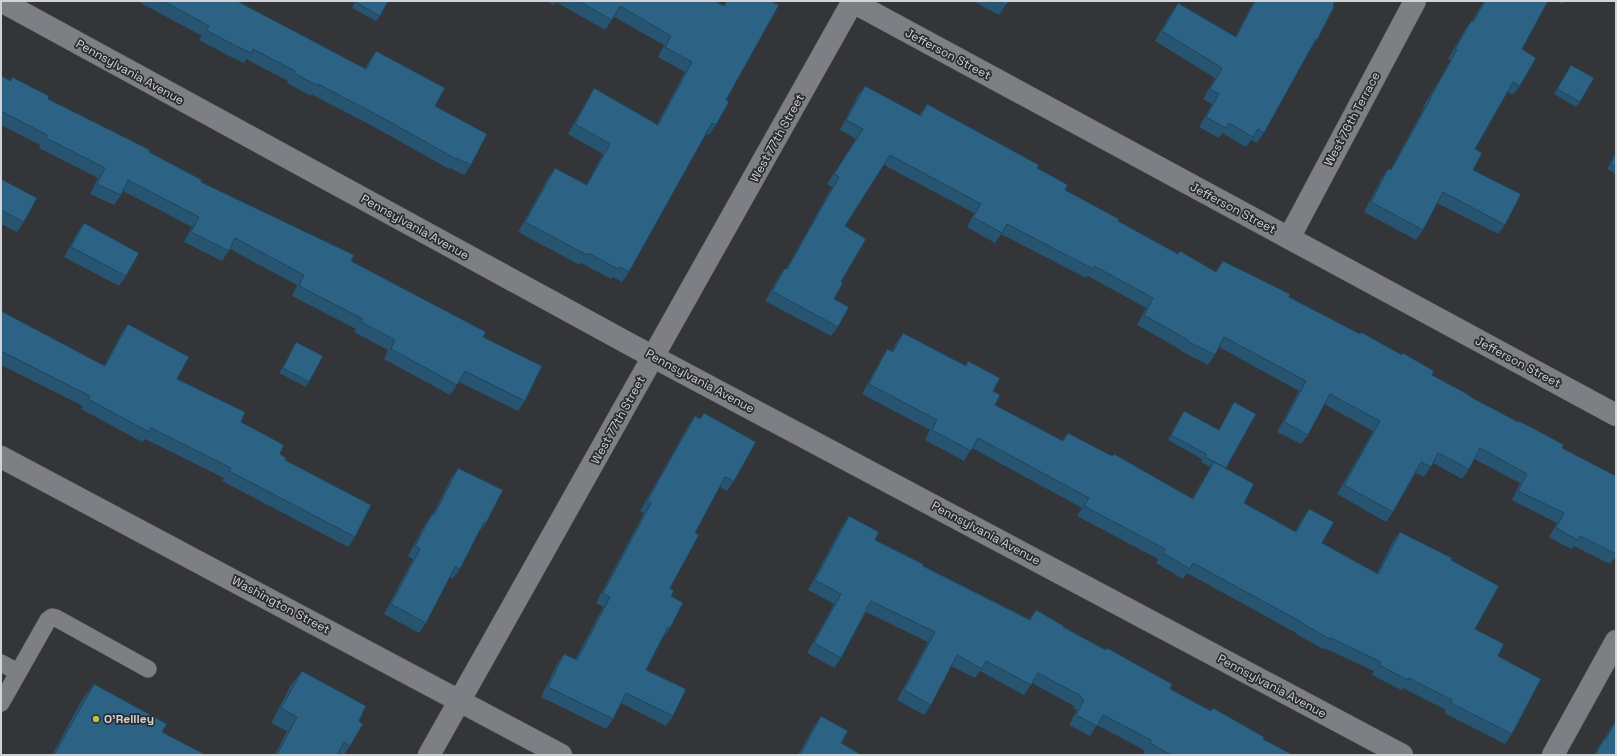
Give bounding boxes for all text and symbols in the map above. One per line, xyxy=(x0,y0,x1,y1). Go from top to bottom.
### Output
street label: Jefferson Street xyxy=(902,25,994,83)
street label: Pennsylvania Avenue xyxy=(73,36,187,108)
street label: West 76th Terrace xyxy=(1320,69,1384,169)
street label: West 77th Street xyxy=(746,91,808,185)
street label: Jefferson Street xyxy=(1187,179,1279,237)
street label: Pennsylvania Avenue xyxy=(358,191,472,263)
street label: Jefferson Street xyxy=(1472,333,1564,391)
street label: Pennsylvania Avenue xyxy=(643,346,757,416)
street label: West 77th Street xyxy=(587,373,649,467)
street label: Pennsylvania Avenue xyxy=(929,498,1043,568)
street label: Washington Street xyxy=(229,572,333,638)
street label: Pennsylvania Avenue xyxy=(1215,651,1329,721)
place label: O'Reilley xyxy=(104,711,154,727)
marker: O'Reilley xyxy=(91,714,101,724)

